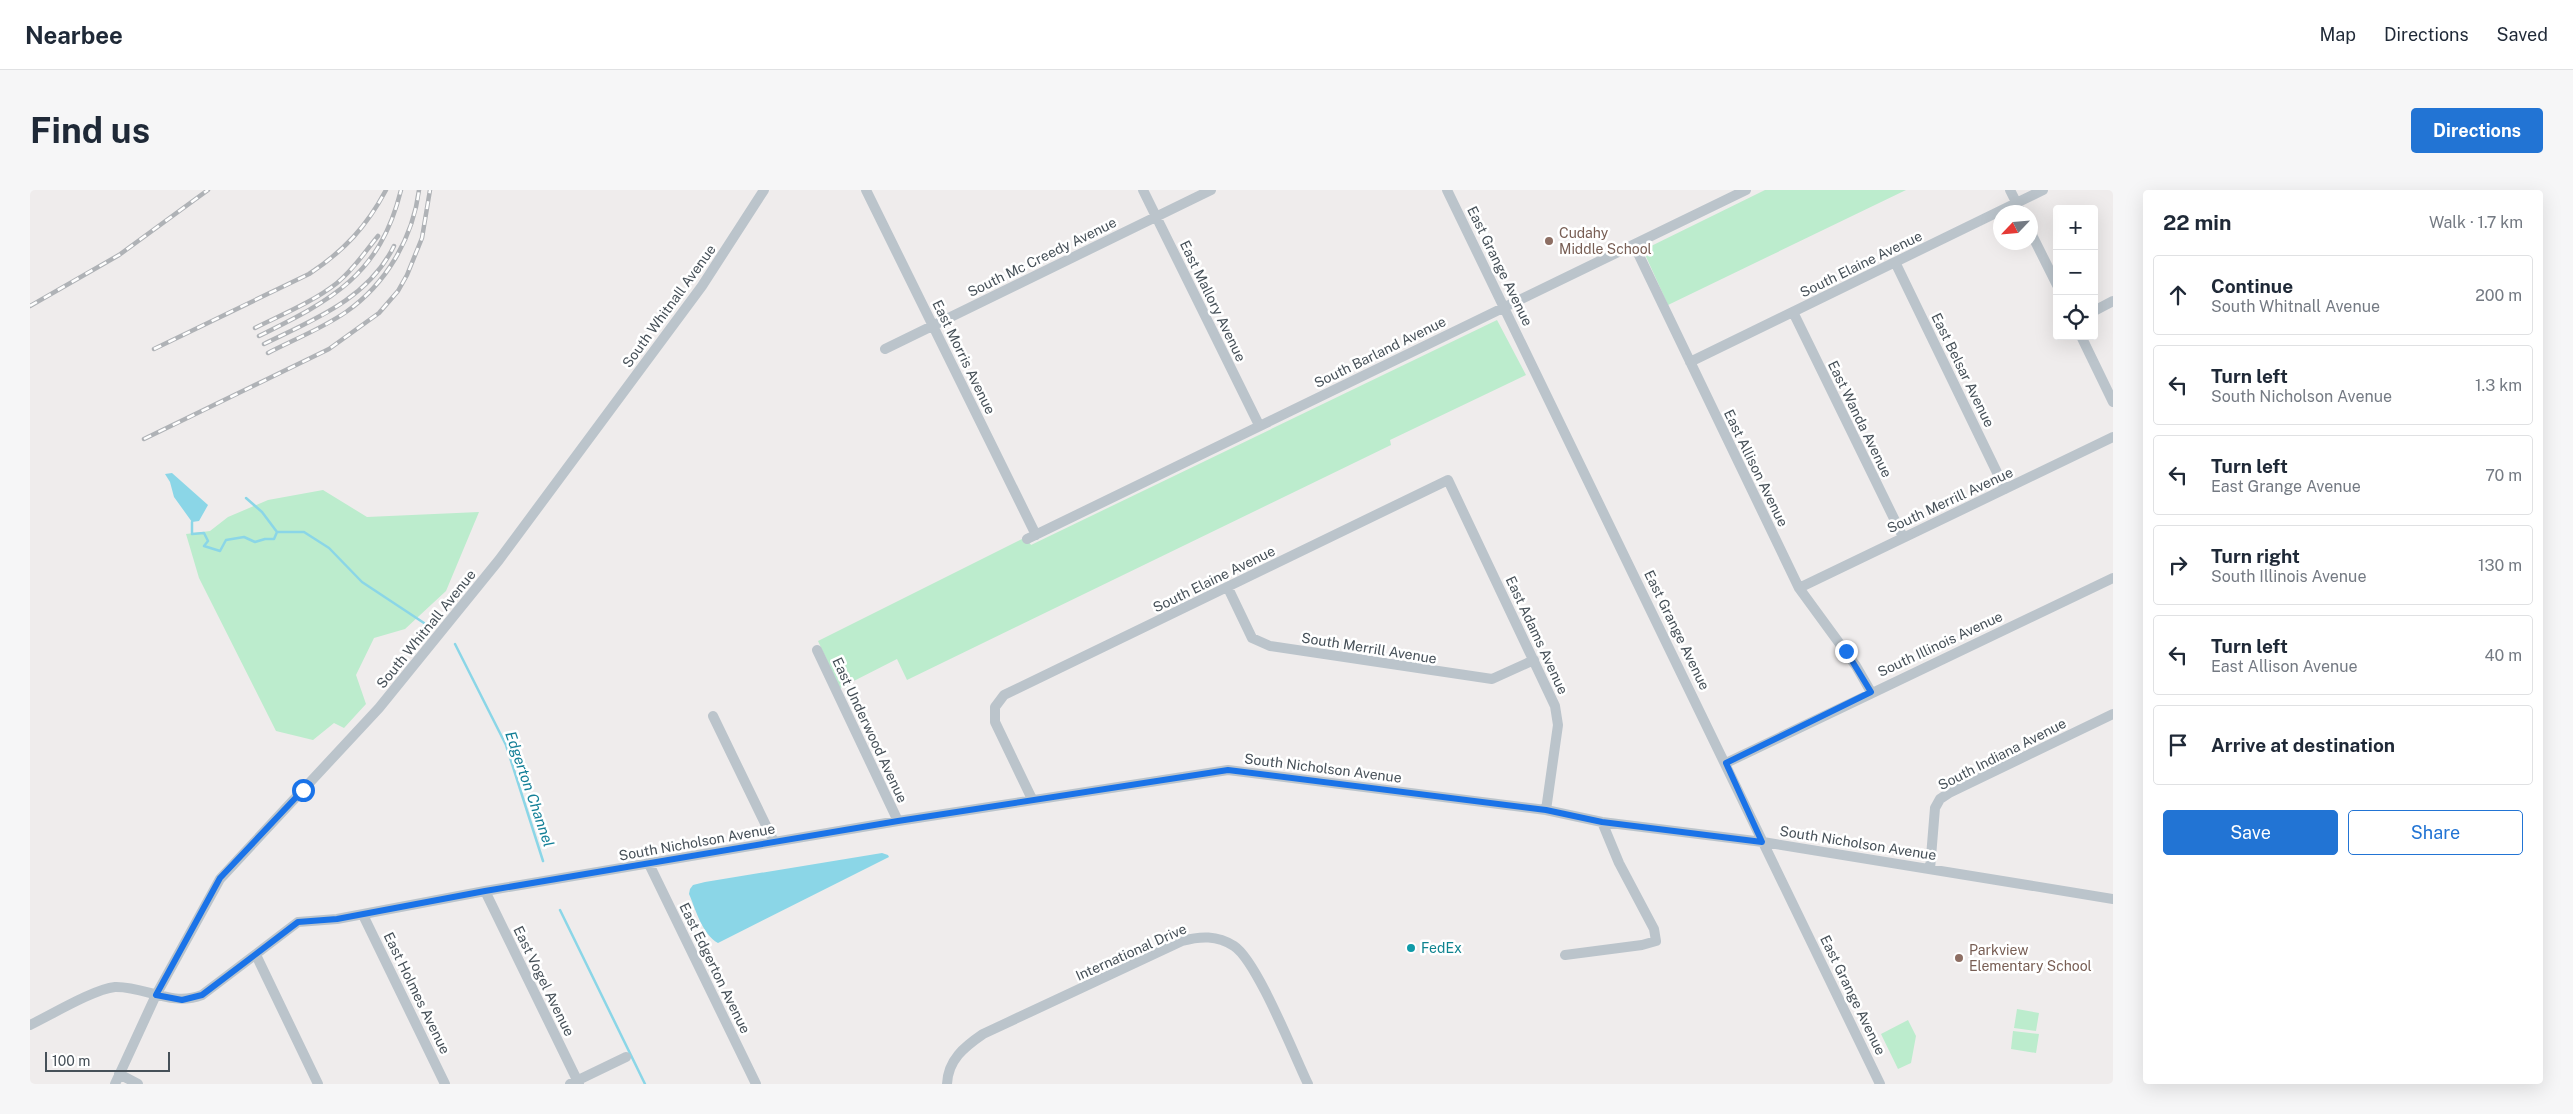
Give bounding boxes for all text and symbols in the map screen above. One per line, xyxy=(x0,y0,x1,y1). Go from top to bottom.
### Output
text: Nearbee xyxy=(25,21,123,49)
text: Map xyxy=(2319,24,2356,45)
text: Directions xyxy=(2384,24,2469,45)
text: Saved xyxy=(2497,24,2548,45)
button: Directions xyxy=(2411,108,2543,153)
text: Find us xyxy=(30,110,150,151)
street label: East Grange Avenue xyxy=(1464,204,1536,329)
north arrow xyxy=(1993,205,2038,250)
map controls xyxy=(2053,205,2098,340)
button: + xyxy=(2053,205,2098,250)
text: 22 min xyxy=(2163,210,2231,235)
text: Walk · 1.7 km xyxy=(2429,213,2523,232)
street label: South Mc Creedy Avenue xyxy=(965,214,1119,300)
place label: Cudahy Middle School xyxy=(1559,225,1652,257)
street label: South Elaine Avenue xyxy=(1797,227,1925,300)
marker: Cudahy Middle School xyxy=(1543,235,1555,247)
street label: East Mallory Avenue xyxy=(1177,238,1249,364)
street label: South Whitnall Avenue xyxy=(619,241,719,371)
button: − xyxy=(2053,250,2098,295)
text: Continue xyxy=(2211,275,2293,297)
icon: ahead xyxy=(2164,281,2192,309)
text: 200 m xyxy=(2475,286,2522,305)
button: locate xyxy=(2053,295,2098,340)
street label: East Morris Avenue xyxy=(929,297,999,417)
text: South Whitnall Avenue xyxy=(2211,297,2380,316)
street label: East Belsar Avenue xyxy=(1928,310,1998,430)
street label: South Barland Avenue xyxy=(1311,313,1449,391)
street label: East Wanda Avenue xyxy=(1825,358,1895,480)
text: Turn left xyxy=(2211,365,2288,387)
icon: left xyxy=(2164,371,2192,399)
text: 1.3 km xyxy=(2475,376,2522,395)
text: South Nicholson Avenue xyxy=(2211,387,2392,406)
street label: East Allison Avenue xyxy=(1721,407,1791,529)
text: Turn left xyxy=(2211,455,2288,477)
icon: left xyxy=(2164,461,2192,489)
street label: South Merrill Avenue xyxy=(1885,464,2015,536)
text: 70 m xyxy=(2485,466,2522,485)
text: East Grange Avenue xyxy=(2211,477,2361,496)
street label: South Elaine Avenue xyxy=(1150,542,1278,615)
text: Turn right xyxy=(2211,545,2300,567)
icon: right xyxy=(2164,551,2192,579)
text: 130 m xyxy=(2478,556,2522,575)
street label: South Whitnall Avenue xyxy=(373,566,479,692)
text: South Illinois Avenue xyxy=(2211,567,2366,586)
street label: East Grange Avenue xyxy=(1641,568,1713,693)
street label: East Adams Avenue xyxy=(1503,573,1571,697)
street label: South Illinois Avenue xyxy=(1875,608,2005,680)
street label: South Merrill Avenue xyxy=(1300,629,1438,667)
text: Turn left xyxy=(2211,635,2288,657)
route end xyxy=(1835,640,1858,663)
icon: left xyxy=(2164,641,2192,669)
text: 40 m xyxy=(2484,646,2522,665)
street label: East Underwood Avenue xyxy=(829,655,911,805)
text: East Allison Avenue xyxy=(2211,657,2358,676)
street label: South Indiana Avenue xyxy=(1935,715,2069,793)
water label: Edgerton Channel xyxy=(502,729,558,849)
icon: arrive xyxy=(2164,731,2192,759)
text: Arrive at destination xyxy=(2211,734,2395,756)
street label: South Nicholson Avenue xyxy=(1243,750,1403,786)
route start xyxy=(292,779,315,802)
button: Save xyxy=(2163,810,2338,855)
button: Share xyxy=(2348,810,2523,855)
street label: South Nicholson Avenue xyxy=(618,820,776,864)
street label: South Nicholson Avenue xyxy=(1778,823,1938,863)
street label: East Edgerton Avenue xyxy=(676,900,754,1036)
street label: International Drive xyxy=(1073,920,1189,984)
street label: East Vogel Avenue xyxy=(510,923,578,1039)
street label: East Holmes Avenue xyxy=(381,930,453,1056)
street label: East Grange Avenue xyxy=(1817,933,1889,1058)
place label: FedEx xyxy=(1421,940,1462,956)
marker: FedEx xyxy=(1405,942,1417,954)
place label: Parkview Elementary School xyxy=(1969,942,2092,974)
marker: Parkview Elementary School xyxy=(1953,952,1965,964)
scale bar xyxy=(45,1049,170,1072)
text: 100 m xyxy=(52,1053,90,1069)

